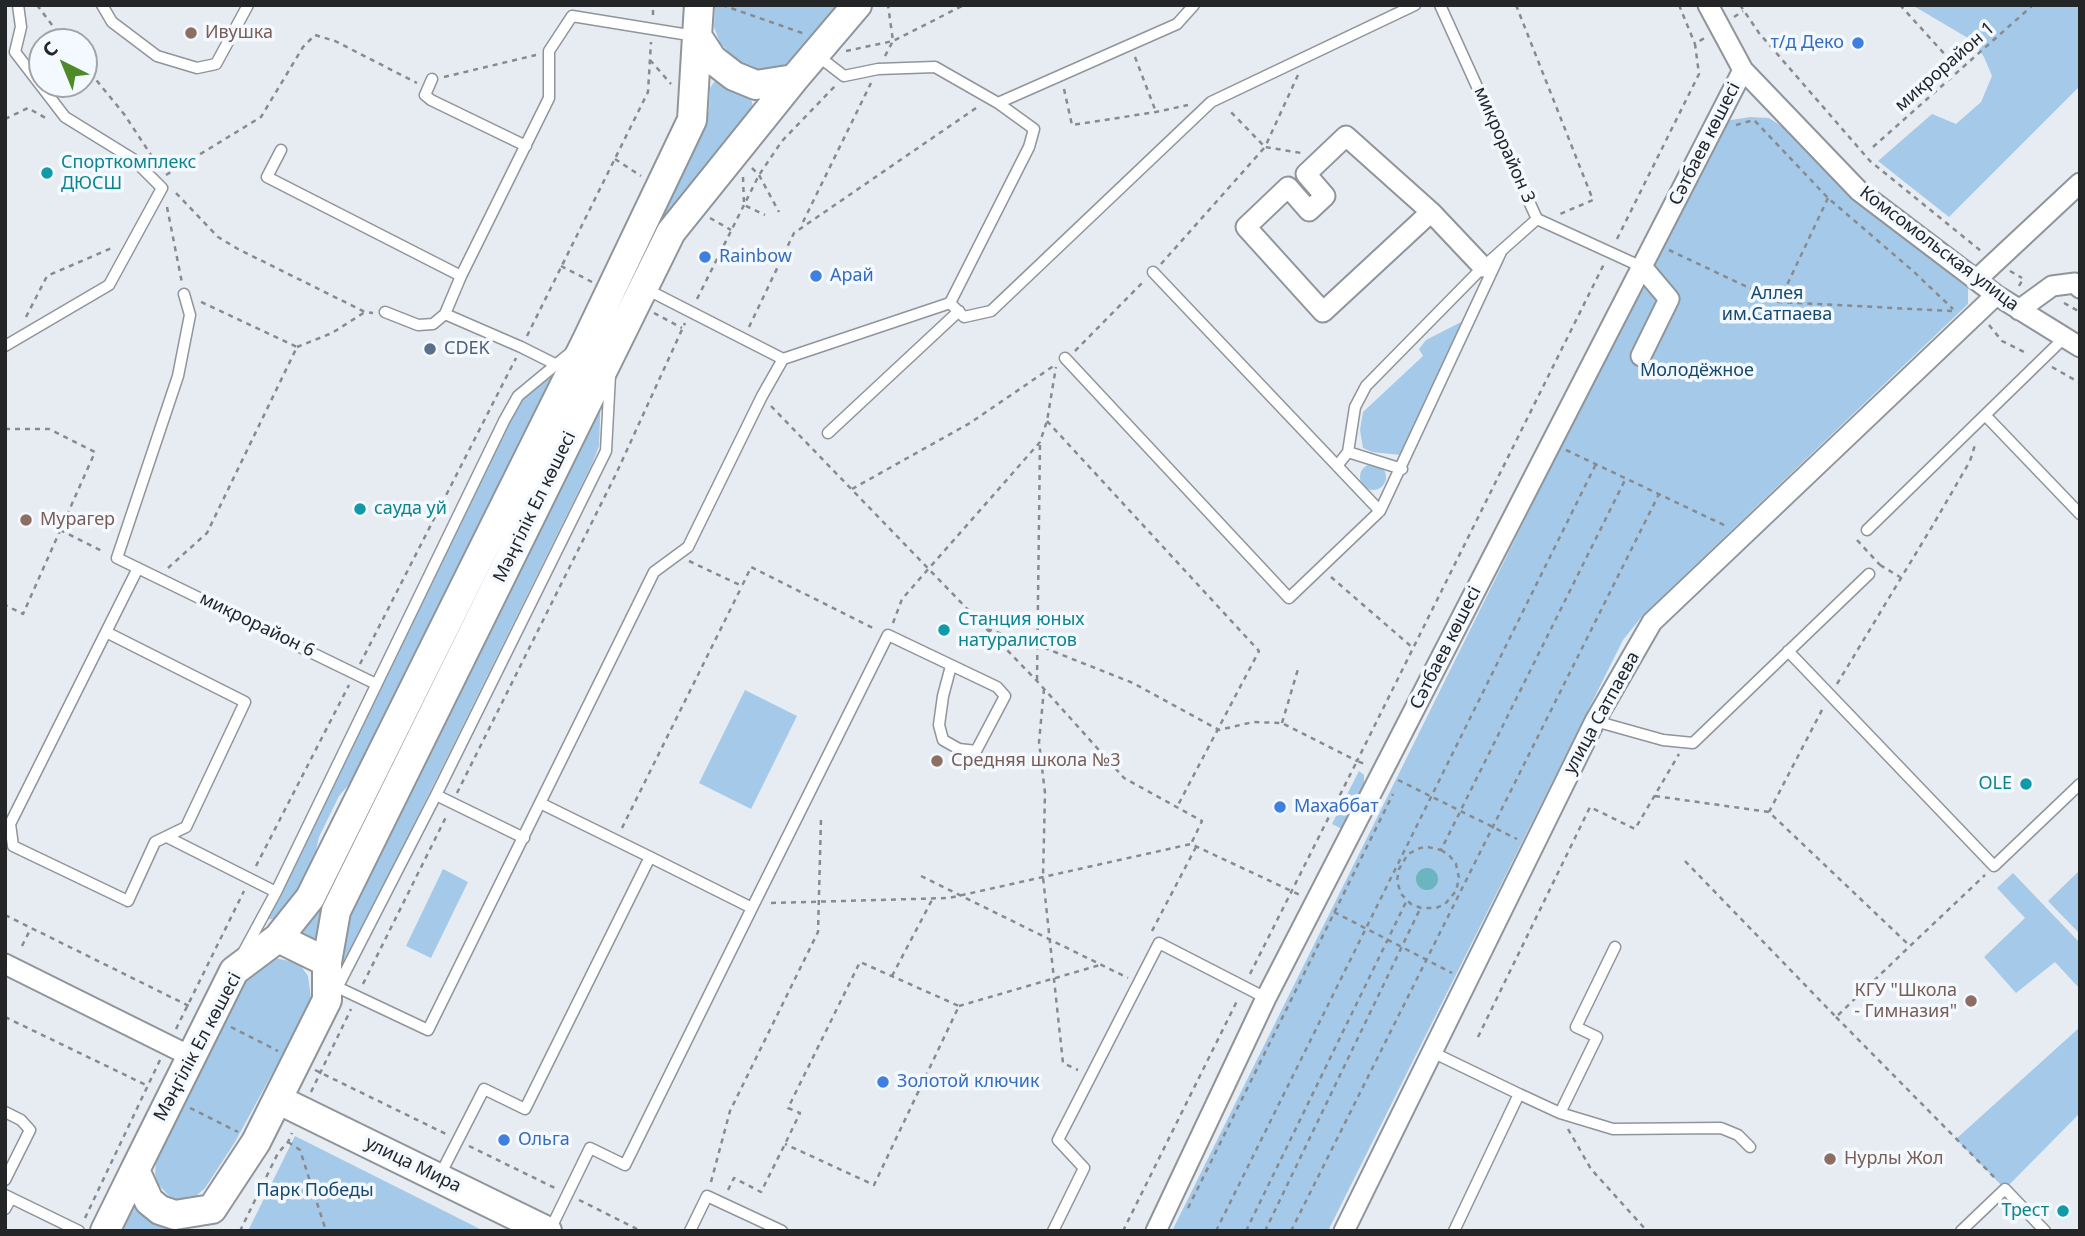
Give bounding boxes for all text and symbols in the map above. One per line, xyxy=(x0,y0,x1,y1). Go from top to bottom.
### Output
street label: микрорайон 1 xyxy=(1891,18,1999,116)
place label: Ивушка xyxy=(205,22,273,44)
marker: Ивушка xyxy=(183,25,199,41)
north arrow xyxy=(28,28,98,98)
place label: т/д Деко xyxy=(1770,32,1844,54)
text: С xyxy=(37,35,63,63)
marker: т/д Деко xyxy=(1850,35,1866,51)
street label: Сәтбаев көшесі xyxy=(1665,79,1745,209)
street label: микрорайон 3 xyxy=(1469,83,1539,207)
place label: Спорткомплекс ДЮСШ xyxy=(61,152,196,194)
marker: Спорткомплекс ДЮСШ xyxy=(39,165,55,181)
street label: Комсомольская улица xyxy=(1855,182,2023,316)
place label: Rainbow xyxy=(719,246,792,268)
marker: Rainbow xyxy=(697,249,713,265)
place label: Арай xyxy=(830,265,874,287)
marker: Арай xyxy=(808,268,824,284)
park label: Аллея им.Сатпаева xyxy=(1722,283,1832,326)
place label: CDEK xyxy=(444,338,490,360)
marker: CDEK xyxy=(422,341,438,357)
park label: Молодёжное xyxy=(1640,360,1754,382)
street label: Мәңгілік Ел көшесі xyxy=(489,428,581,586)
place label: сауда уй xyxy=(374,498,447,520)
marker: сауда уй xyxy=(352,501,368,517)
place label: Мурагер xyxy=(40,509,115,531)
marker: Мурагер xyxy=(18,512,34,528)
street label: Сәтбаев көшесі xyxy=(1406,583,1486,713)
street label: микрорайон 6 xyxy=(196,588,318,662)
place label: Станция юных натуралистов xyxy=(958,609,1085,652)
marker: Станция юных натуралистов xyxy=(936,622,952,638)
street label: улица Сатпаева xyxy=(1559,648,1645,778)
place label: Средняя школа №3 xyxy=(951,750,1121,772)
marker: Средняя школа №3 xyxy=(929,753,945,769)
place label: OLE xyxy=(1979,773,2012,795)
marker: OLE xyxy=(2018,776,2034,792)
place label: Махаббат xyxy=(1294,796,1379,818)
marker: Махаббат xyxy=(1272,799,1288,815)
street label: Мәңгілік Ел көшесі xyxy=(150,969,246,1125)
place label: КГУ "Школа - Гимназия" xyxy=(1854,980,1957,1023)
marker: КГУ "Школа - Гимназия" xyxy=(1963,993,1979,1009)
place label: Золотой ключик xyxy=(897,1071,1040,1093)
marker: Золотой ключик xyxy=(875,1074,891,1090)
place label: Ольга xyxy=(518,1129,570,1151)
street label: улица Мира xyxy=(361,1132,465,1198)
marker: Ольга xyxy=(496,1132,512,1148)
place label: Нурлы Жол xyxy=(1844,1148,1944,1170)
marker: Нурлы Жол xyxy=(1822,1151,1838,1167)
park label: Парк Победы xyxy=(256,1180,374,1202)
place label: Трест xyxy=(2001,1200,2049,1222)
marker: Трест xyxy=(2055,1203,2071,1219)

